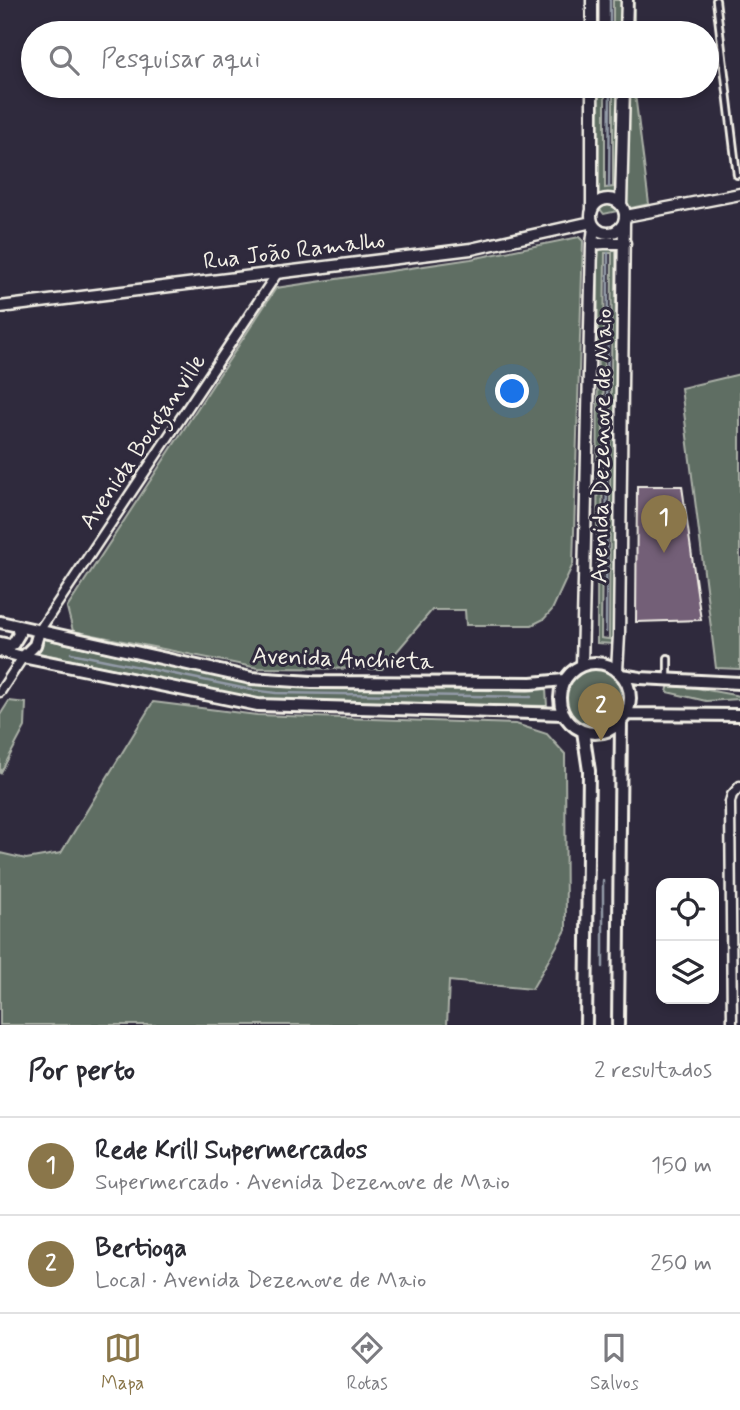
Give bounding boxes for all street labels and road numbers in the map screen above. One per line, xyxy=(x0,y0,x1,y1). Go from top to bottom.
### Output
street label: Rua João Ramalho xyxy=(201,225,387,278)
street label: Avenida Dezenove de Maio xyxy=(585,308,620,584)
street label: Avenida Bouganville xyxy=(73,348,216,538)
street label: Avenida Anchieta xyxy=(251,641,435,678)

